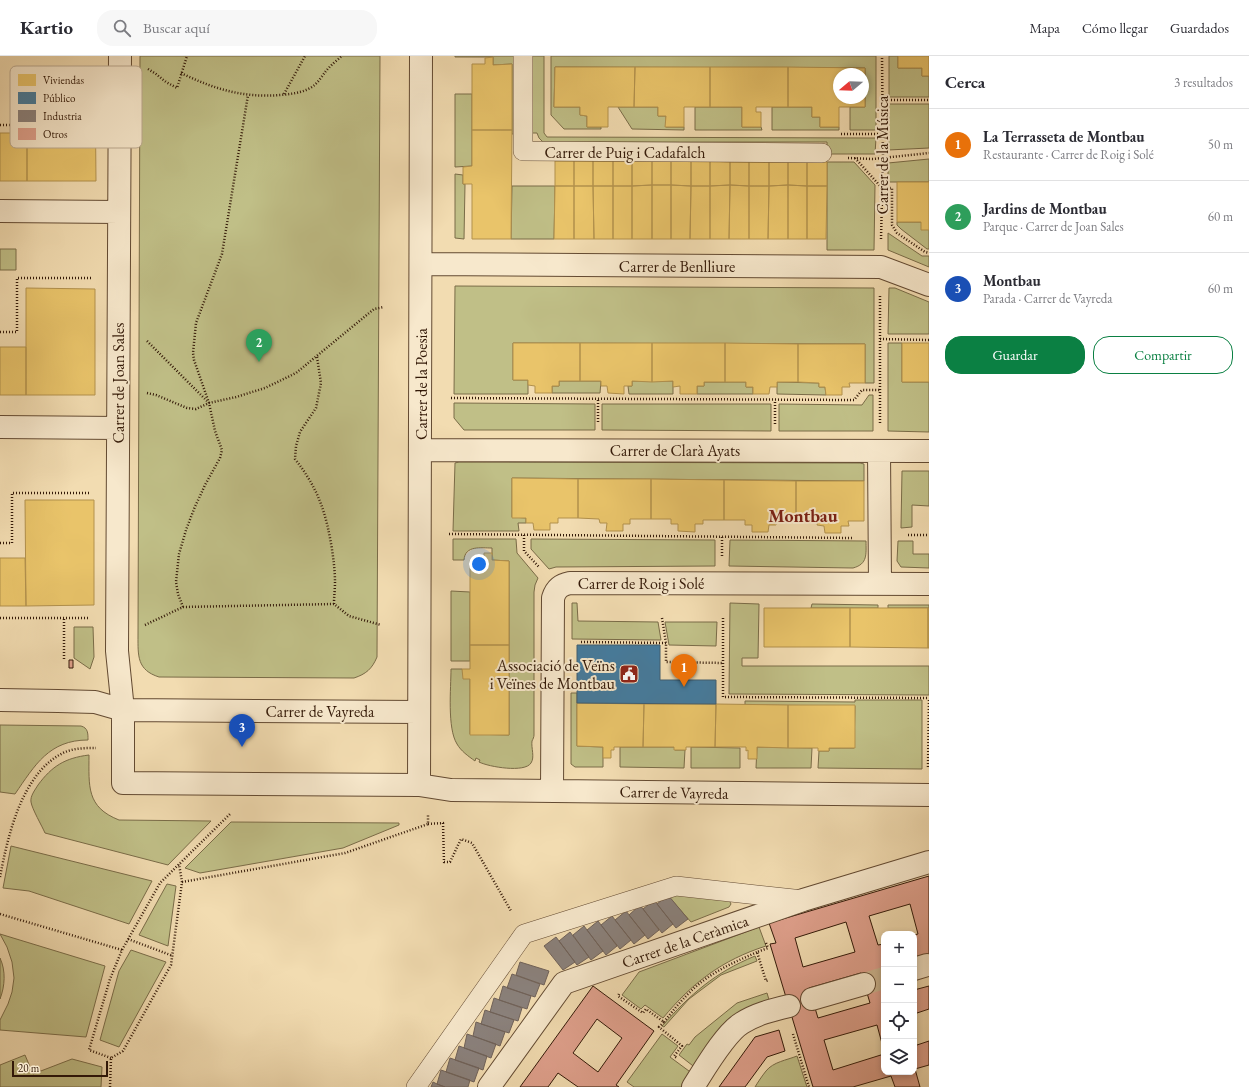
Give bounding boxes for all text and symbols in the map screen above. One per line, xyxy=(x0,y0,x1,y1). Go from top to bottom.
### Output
search box xyxy=(97,10,377,46)
text: Kartio xyxy=(20,15,73,40)
icon: search xyxy=(111,17,133,39)
text: Buscar aquí xyxy=(143,18,210,37)
text: Mapa xyxy=(1029,19,1060,37)
text: Cómo llegar xyxy=(1082,19,1148,37)
text: Guardados xyxy=(1170,19,1229,37)
legend xyxy=(10,66,142,148)
north arrow xyxy=(833,68,869,104)
text: Cerca xyxy=(945,71,985,93)
text: Viviendas xyxy=(43,73,84,87)
text: 3 resultados xyxy=(1174,74,1233,91)
text: Público xyxy=(43,91,76,105)
street label: Carrer de la Música xyxy=(872,95,893,214)
text: Industria xyxy=(43,109,82,123)
text: Otros xyxy=(43,127,68,141)
text: La Terrasseta de Montbau xyxy=(983,127,1145,146)
text: 1 xyxy=(955,136,961,153)
text: 50 m xyxy=(1208,136,1233,153)
street label: Carrer de Puig i Cadafalch xyxy=(544,142,706,163)
text: Restaurante · Carrer de Roig i Solé xyxy=(983,146,1154,163)
text: Jardins de Montbau xyxy=(983,199,1107,218)
text: 2 xyxy=(955,208,961,225)
text: 60 m xyxy=(1208,208,1233,225)
text: Parque · Carrer de Joan Sales xyxy=(983,218,1124,235)
street label: Carrer de Benlliure xyxy=(619,256,735,277)
text: Montbau xyxy=(983,271,1041,290)
text: 3 xyxy=(955,280,961,297)
text: 60 m xyxy=(1208,280,1233,297)
text: Parada · Carrer de Vayreda xyxy=(983,290,1112,307)
street label: Carrer de Joan Sales xyxy=(108,323,129,443)
street label: Carrer de la Poesia xyxy=(411,327,432,440)
pin: 2 xyxy=(246,329,272,362)
button: Guardar xyxy=(945,336,1085,374)
button: Compartir xyxy=(1093,336,1233,374)
street label: Carrer de Clarà Ayats xyxy=(610,440,740,461)
district label: Montbau xyxy=(768,504,838,527)
your location xyxy=(469,554,489,574)
street label: Carrer de Roig i Solé xyxy=(578,573,704,594)
pin: 1 xyxy=(671,654,697,687)
place label: Associació de Veïns i Veïnes de Montbau xyxy=(490,655,616,694)
public building icon: Associació de Veïns i Veïnes de Montbau xyxy=(618,663,640,685)
street label: Carrer de Vayreda xyxy=(265,701,375,722)
pin: 3 xyxy=(229,714,255,747)
street label: Carrer de Vayreda xyxy=(619,781,729,804)
street label: Carrer de la Ceràmica xyxy=(619,910,752,973)
map controls xyxy=(881,931,917,1075)
button: + xyxy=(881,931,917,967)
button: − xyxy=(881,967,917,1003)
button: locate xyxy=(881,1003,917,1039)
button: layers xyxy=(881,1039,917,1075)
scale bar xyxy=(12,1059,108,1078)
text: 20 m xyxy=(18,1061,39,1075)

